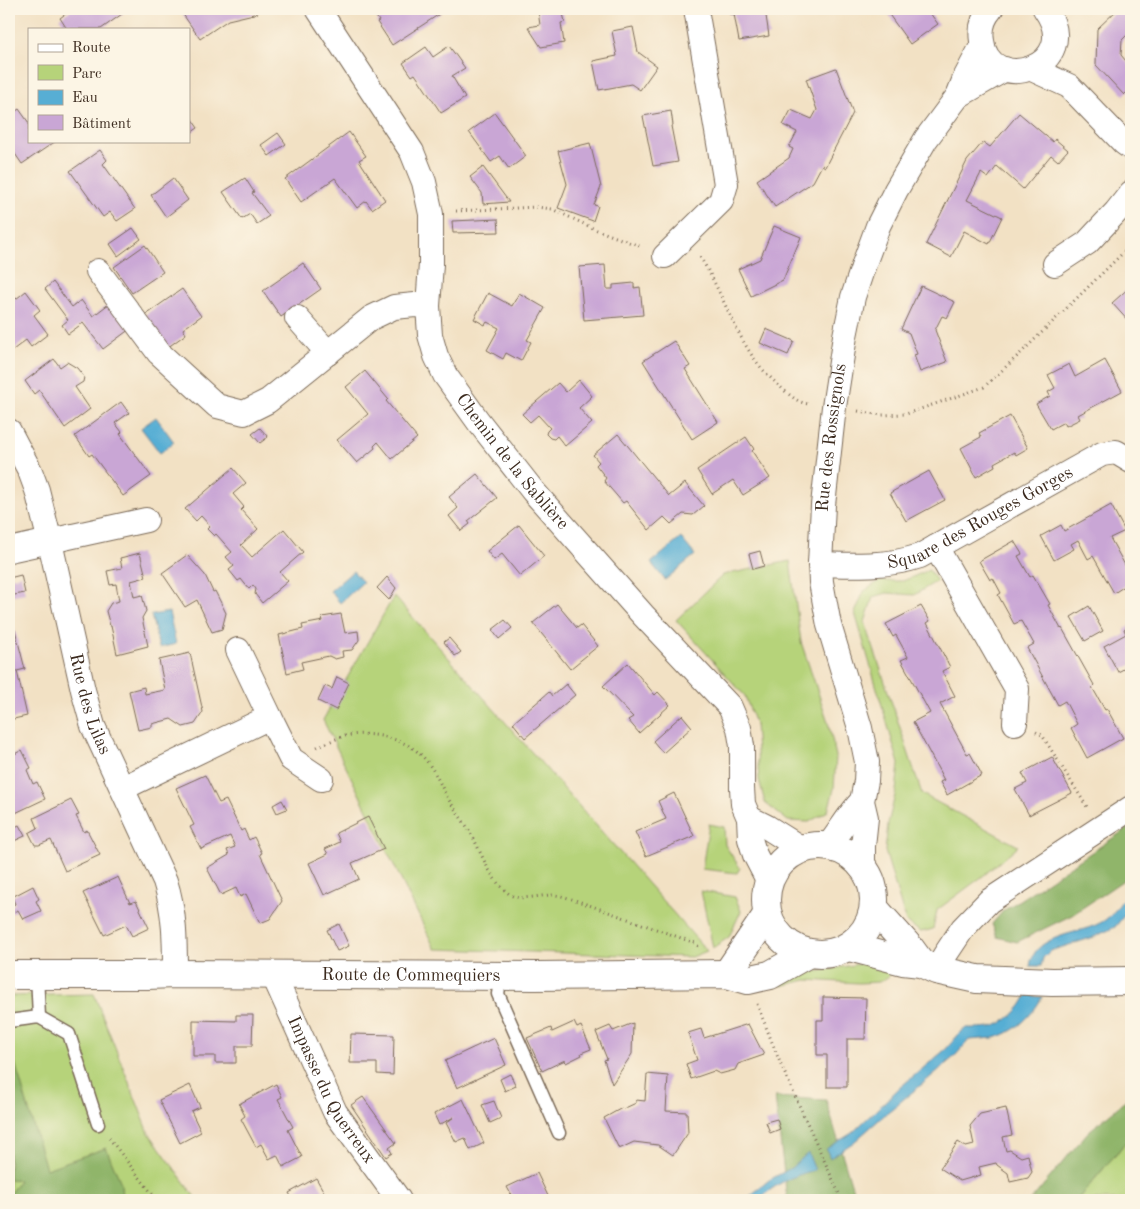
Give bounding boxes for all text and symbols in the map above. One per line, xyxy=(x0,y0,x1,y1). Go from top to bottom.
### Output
legend xyxy=(28,28,190,142)
text: Route xyxy=(72,41,110,56)
text: Parc xyxy=(72,67,102,82)
text: Eau xyxy=(72,91,98,106)
text: Bâtiment xyxy=(72,117,131,132)
street label: Rue des Rossignols xyxy=(814,362,850,513)
street label: Chemin de la Sablière xyxy=(453,390,572,533)
street label: Square des Rouges Gorges xyxy=(886,463,1076,572)
street label: Rue des Lilas xyxy=(66,652,114,758)
street label: Route de Commequiers xyxy=(322,966,501,985)
street label: Impasse du Querreux xyxy=(284,1014,378,1167)

